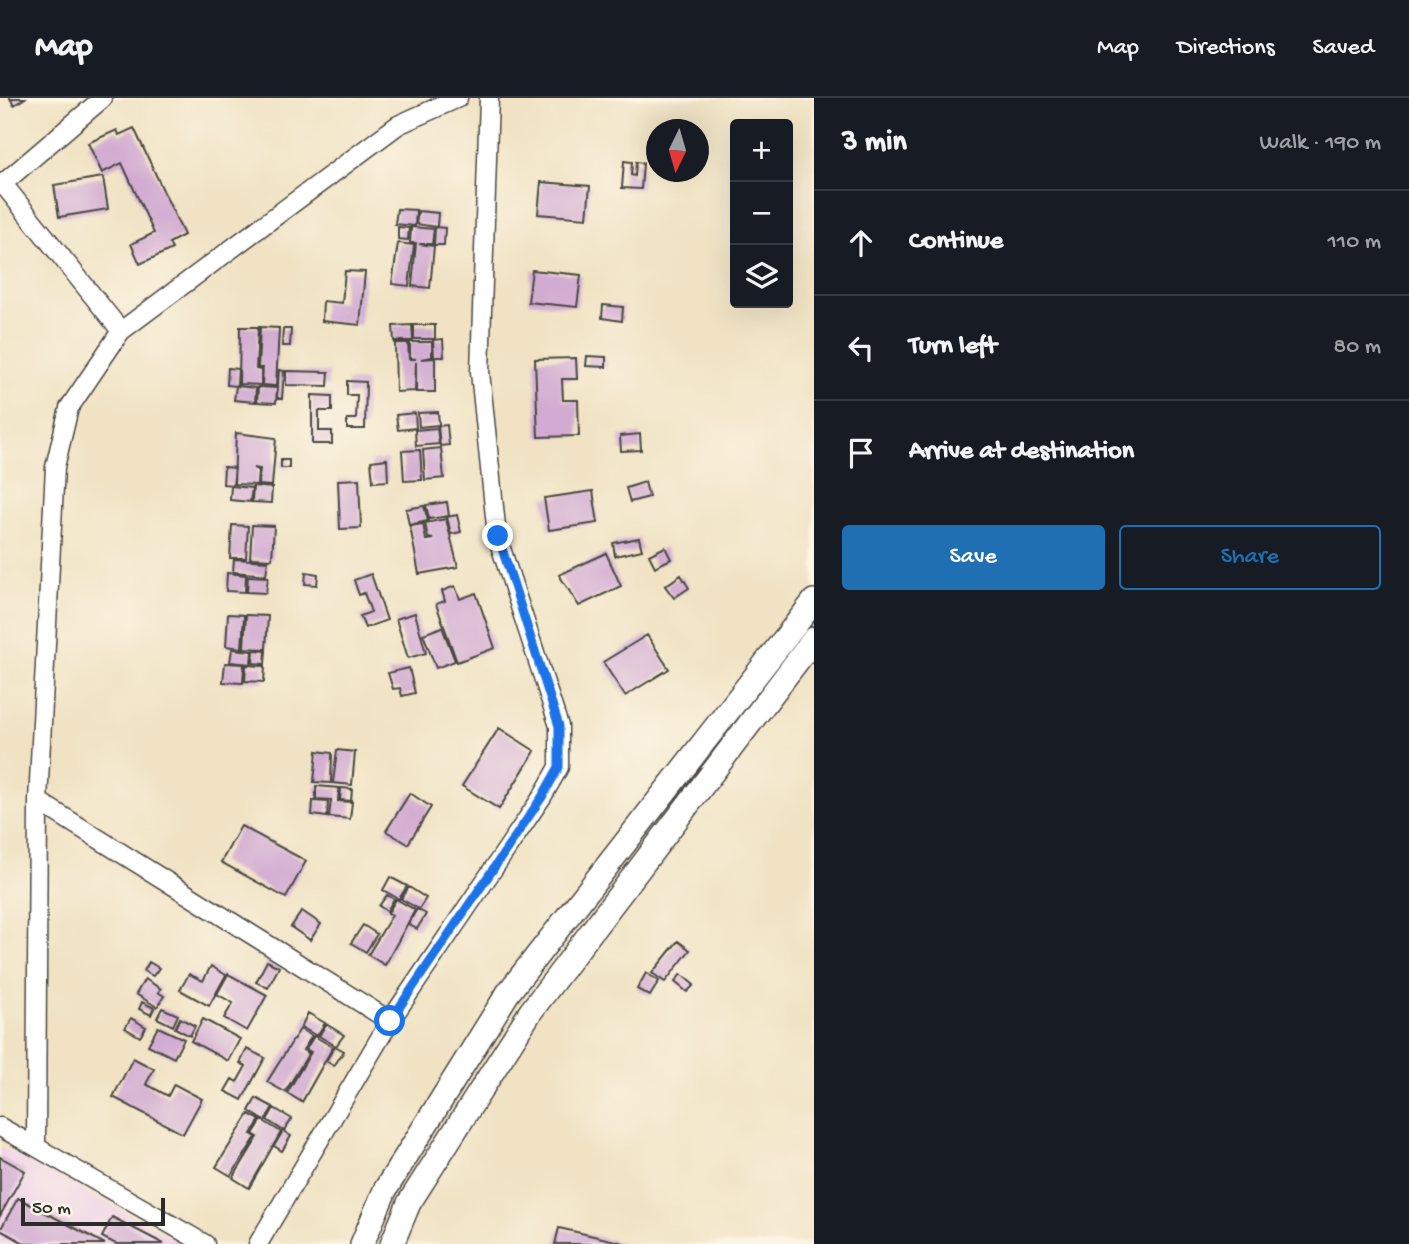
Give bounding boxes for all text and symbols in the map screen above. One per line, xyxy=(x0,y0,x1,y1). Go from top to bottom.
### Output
text: Map xyxy=(35,29,92,67)
text: Map xyxy=(1097,34,1139,63)
text: Directions xyxy=(1177,34,1275,63)
text: Saved xyxy=(1313,34,1374,63)
north arrow xyxy=(646,119,709,182)
map controls xyxy=(730,119,793,308)
button: + xyxy=(730,119,793,182)
text: 3 min xyxy=(842,126,907,161)
text: Walk · 190 m xyxy=(1260,130,1381,157)
button: − xyxy=(730,182,793,245)
icon: ahead xyxy=(842,224,880,262)
text: Continue xyxy=(909,227,1003,258)
text: 110 m xyxy=(1328,229,1381,256)
button: layers xyxy=(730,245,793,308)
icon: left xyxy=(842,329,880,367)
text: Turn left xyxy=(909,332,997,363)
text: 80 m xyxy=(1334,334,1381,361)
icon: arrive xyxy=(842,434,880,472)
text: Arrive at destination xyxy=(909,437,1134,468)
route end xyxy=(482,520,513,551)
button: Save xyxy=(842,525,1105,590)
button: Share xyxy=(1119,525,1381,590)
route start xyxy=(374,1005,405,1036)
scale bar xyxy=(21,1195,164,1227)
text: 50 m xyxy=(32,1198,71,1221)

